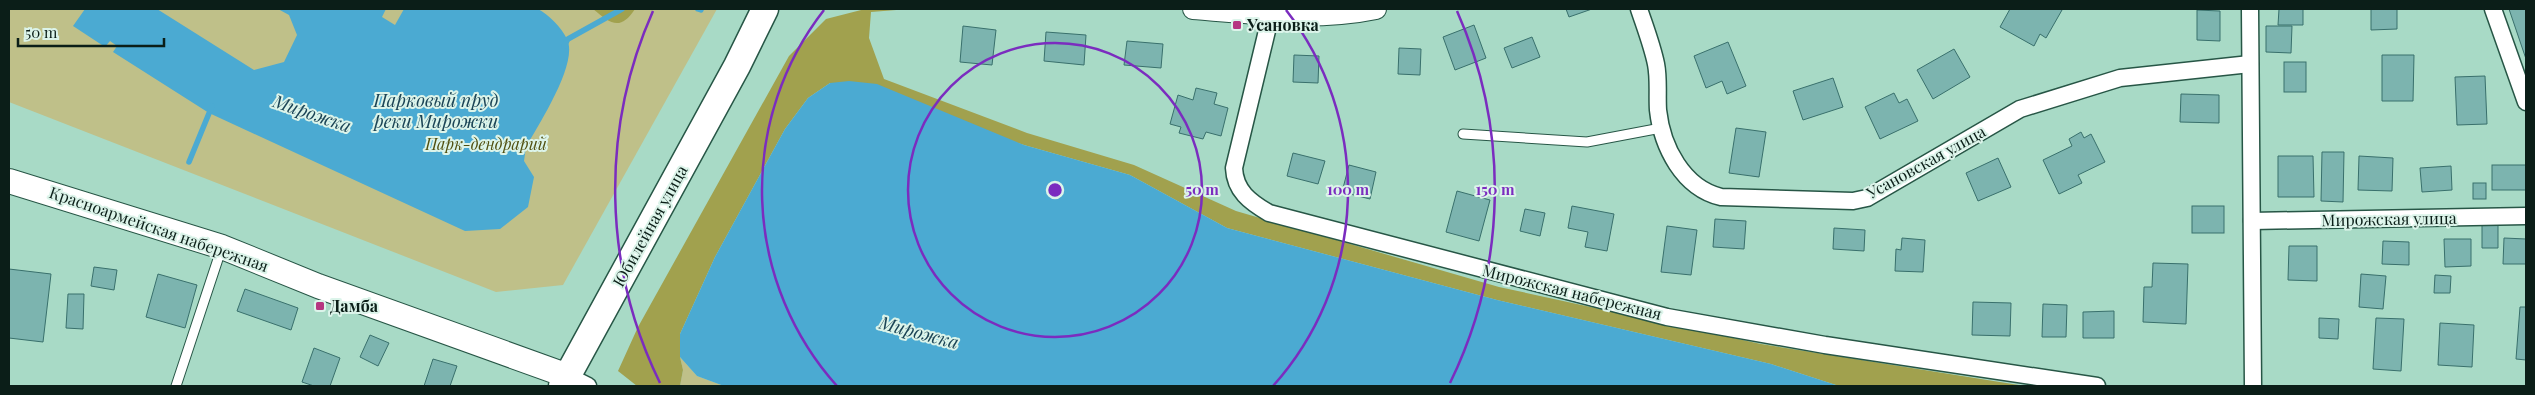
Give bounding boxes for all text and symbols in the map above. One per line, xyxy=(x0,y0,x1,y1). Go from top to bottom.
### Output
place label: Усановка xyxy=(1246,14,1320,35)
scale bar xyxy=(18,15,164,47)
marker: Усановка xyxy=(1231,19,1243,31)
text: 50 m xyxy=(25,22,58,42)
water label: Мирожка xyxy=(269,88,355,138)
water label: Парковый пруд реки Мирожки xyxy=(372,88,499,133)
street label: Усановская улица xyxy=(1862,120,1989,203)
park label: Парк-дендрарий xyxy=(424,133,548,154)
street label: Юбилейная улица xyxy=(607,161,692,290)
text: 50 m xyxy=(1185,179,1219,199)
text: 100 m xyxy=(1327,179,1370,199)
text: 150 m xyxy=(1475,179,1515,199)
street label: Красноармейская набережная xyxy=(47,181,272,276)
centre of rings xyxy=(1046,181,1064,199)
street label: Мирожская улица xyxy=(2321,207,2457,230)
street label: Мирожская набережная xyxy=(1480,259,1664,324)
place label: Дамба xyxy=(330,295,379,316)
marker: Дамба xyxy=(314,300,326,312)
water label: Мирожка xyxy=(876,310,962,354)

